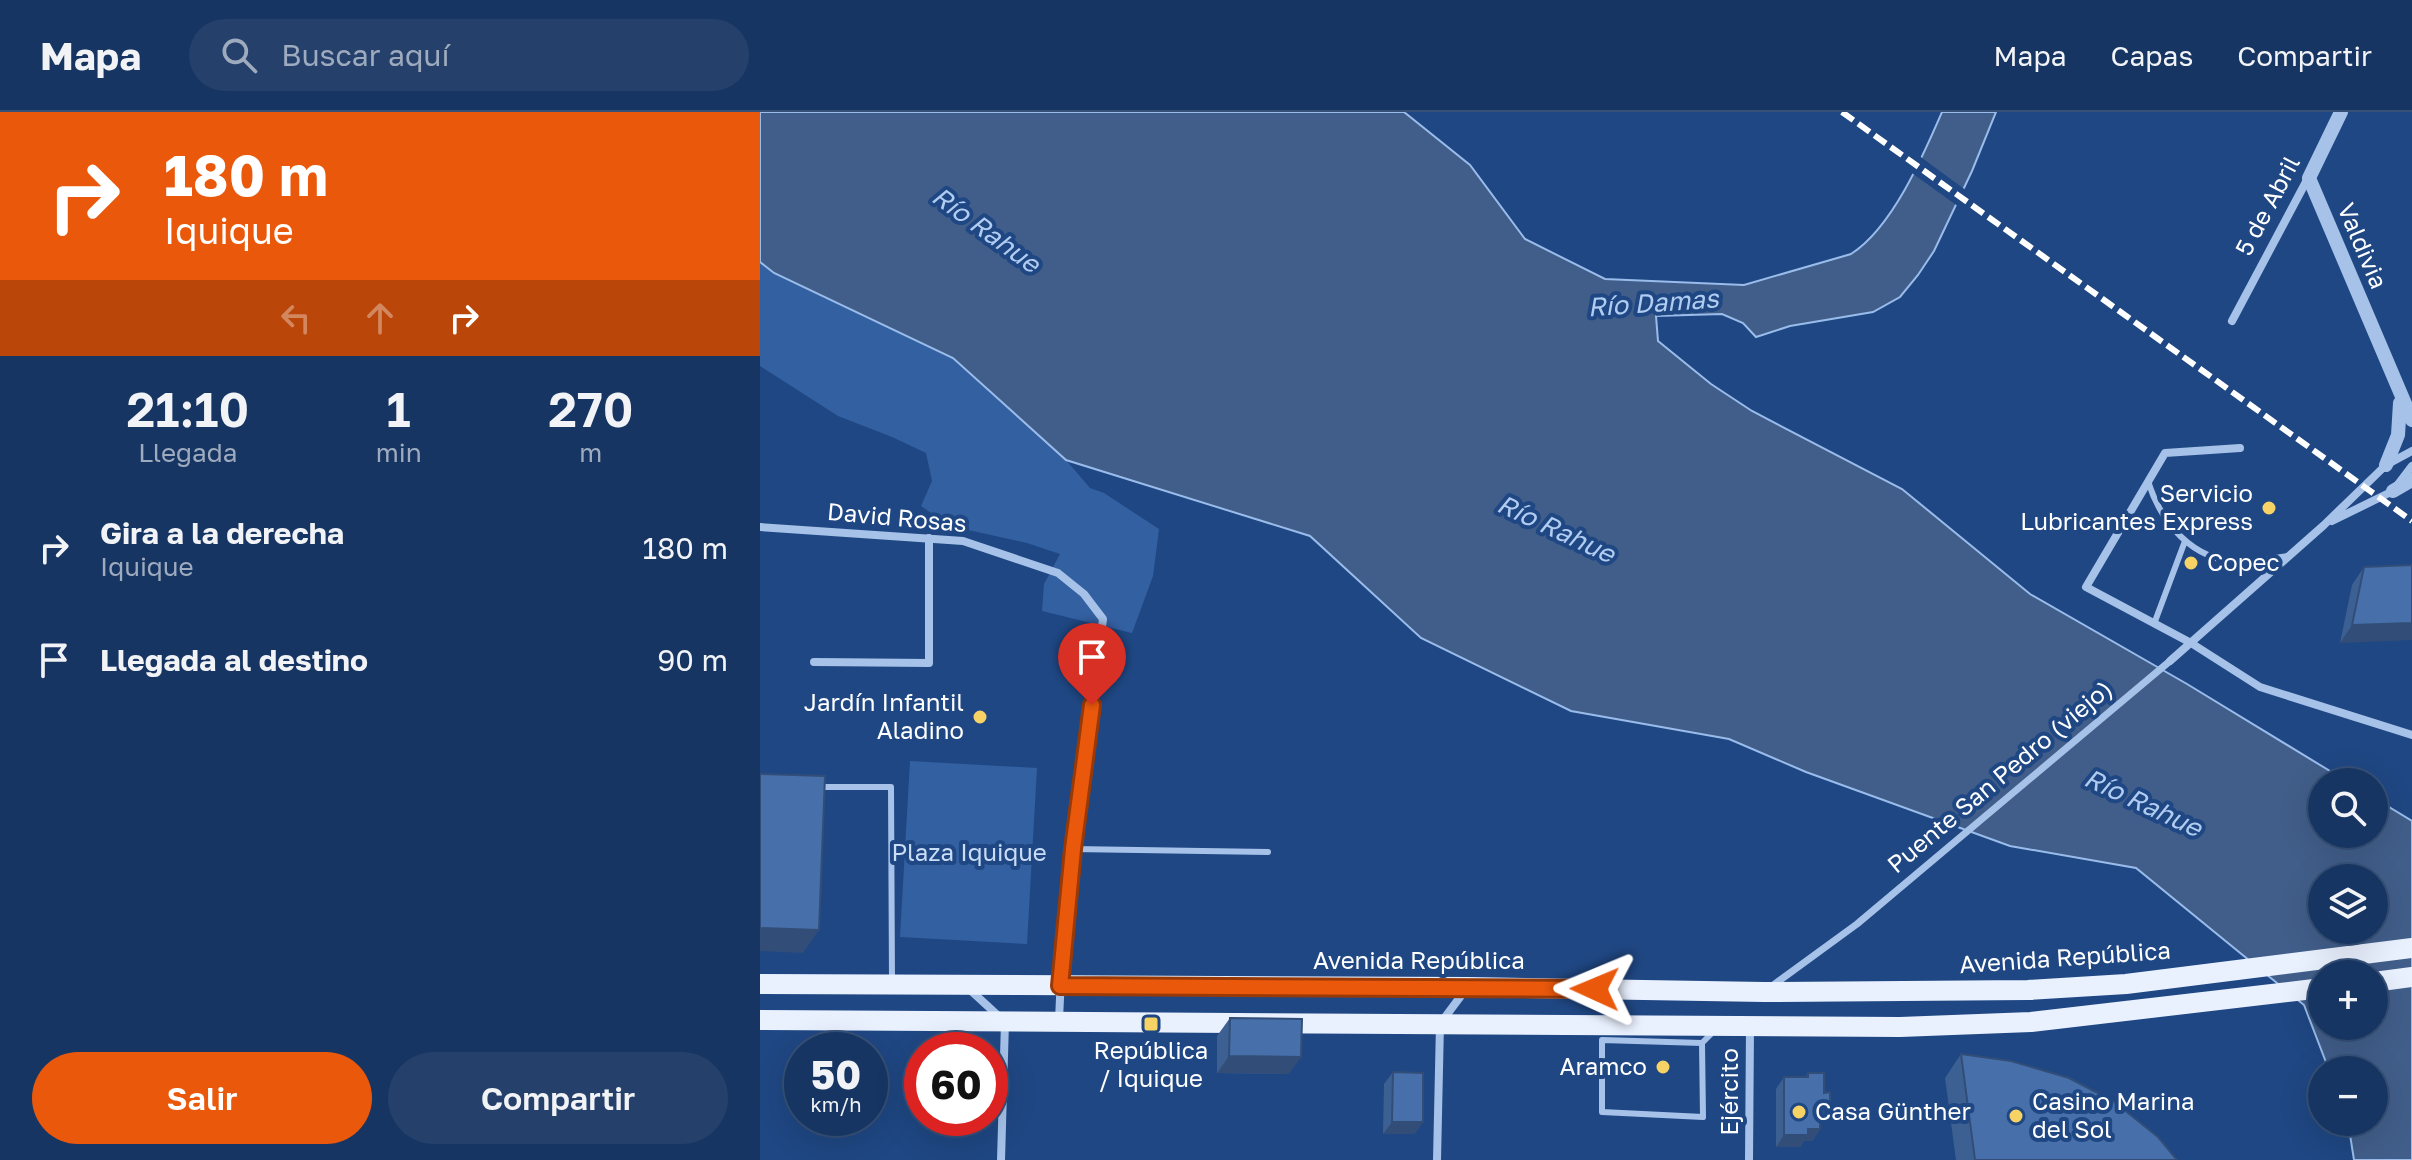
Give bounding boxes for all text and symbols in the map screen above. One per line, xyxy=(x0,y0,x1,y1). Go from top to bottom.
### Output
search box xyxy=(189,19,749,91)
text: Mapa xyxy=(40,33,141,78)
icon: search xyxy=(217,33,261,77)
text: Buscar aquí xyxy=(281,37,450,73)
text: Mapa xyxy=(1994,39,2066,72)
text: Capas xyxy=(2110,39,2193,72)
text: Compartir xyxy=(2237,39,2372,72)
text: 180 m xyxy=(164,141,328,208)
icon: right xyxy=(32,144,136,248)
street label: 5 de Abril xyxy=(2228,150,2305,260)
water label: Río Rahue xyxy=(926,180,1048,280)
street label: Valdivia xyxy=(2332,198,2394,293)
text: Iquique xyxy=(164,209,294,252)
water label: Río Damas xyxy=(1586,282,1721,323)
icon: left xyxy=(274,296,318,340)
icon: ahead xyxy=(358,296,402,340)
icon: right xyxy=(442,296,486,340)
text: 21:10 xyxy=(126,380,249,438)
text: 1 xyxy=(387,380,411,438)
text: 270 xyxy=(548,380,633,438)
text: Llegada xyxy=(138,437,237,468)
text: min xyxy=(376,437,422,468)
text: m xyxy=(579,437,602,468)
place label: Servicio Lubricantes Express xyxy=(2020,478,2253,535)
water label: Río Rahue xyxy=(1493,488,1621,570)
street label: David Rosas xyxy=(826,496,968,537)
marker: Servicio Lubricantes Express xyxy=(2260,499,2278,517)
text: Gira a la derecha xyxy=(100,515,344,551)
icon: right xyxy=(32,526,76,570)
text: 180 m xyxy=(643,530,728,566)
place label: Copec xyxy=(2207,547,2279,576)
text: Iquique xyxy=(100,551,194,582)
marker: Copec xyxy=(2182,554,2200,572)
pin xyxy=(1058,623,1126,705)
icon: arrive xyxy=(1070,635,1114,679)
icon: arrive xyxy=(32,638,76,682)
text: Llegada al destino xyxy=(100,642,368,678)
text: 90 m xyxy=(657,642,728,678)
street label: Puente San Pedro (viejo) xyxy=(1881,673,2117,878)
place label: Jardín Infantil Aladino xyxy=(804,687,964,744)
marker: Jardín Infantil Aladino xyxy=(971,708,989,726)
water label: Río Rahue xyxy=(2080,762,2208,844)
map controls xyxy=(2308,768,2388,1136)
button: search xyxy=(2308,768,2388,848)
park label: Plaza Iquique xyxy=(891,837,1047,866)
button: layers xyxy=(2308,864,2388,944)
street label: Avenida República xyxy=(1958,935,2172,978)
street label: Avenida República xyxy=(1313,945,1525,974)
position arrow xyxy=(1553,947,1637,1031)
button: + xyxy=(2308,960,2388,1040)
marker: República / Iquique xyxy=(1142,1015,1160,1033)
speed limit sign: 60 xyxy=(904,1032,1008,1136)
place label: República / Iquique xyxy=(1094,1035,1208,1092)
street label: Ejército xyxy=(1714,1048,1743,1136)
text: 50 xyxy=(811,1050,861,1098)
place label: Aramco xyxy=(1560,1051,1647,1080)
button: Salir xyxy=(32,1052,372,1144)
button: Compartir xyxy=(388,1052,728,1144)
button: − xyxy=(2308,1056,2388,1136)
marker: Aramco xyxy=(1654,1058,1672,1076)
place label: Casino Marina del Sol xyxy=(2032,1086,2195,1143)
text: km/h xyxy=(811,1092,861,1116)
place label: Casa Günther xyxy=(1815,1096,1971,1125)
marker: Casa Günther xyxy=(1790,1103,1808,1121)
marker: Casino Marina del Sol xyxy=(2007,1107,2025,1125)

